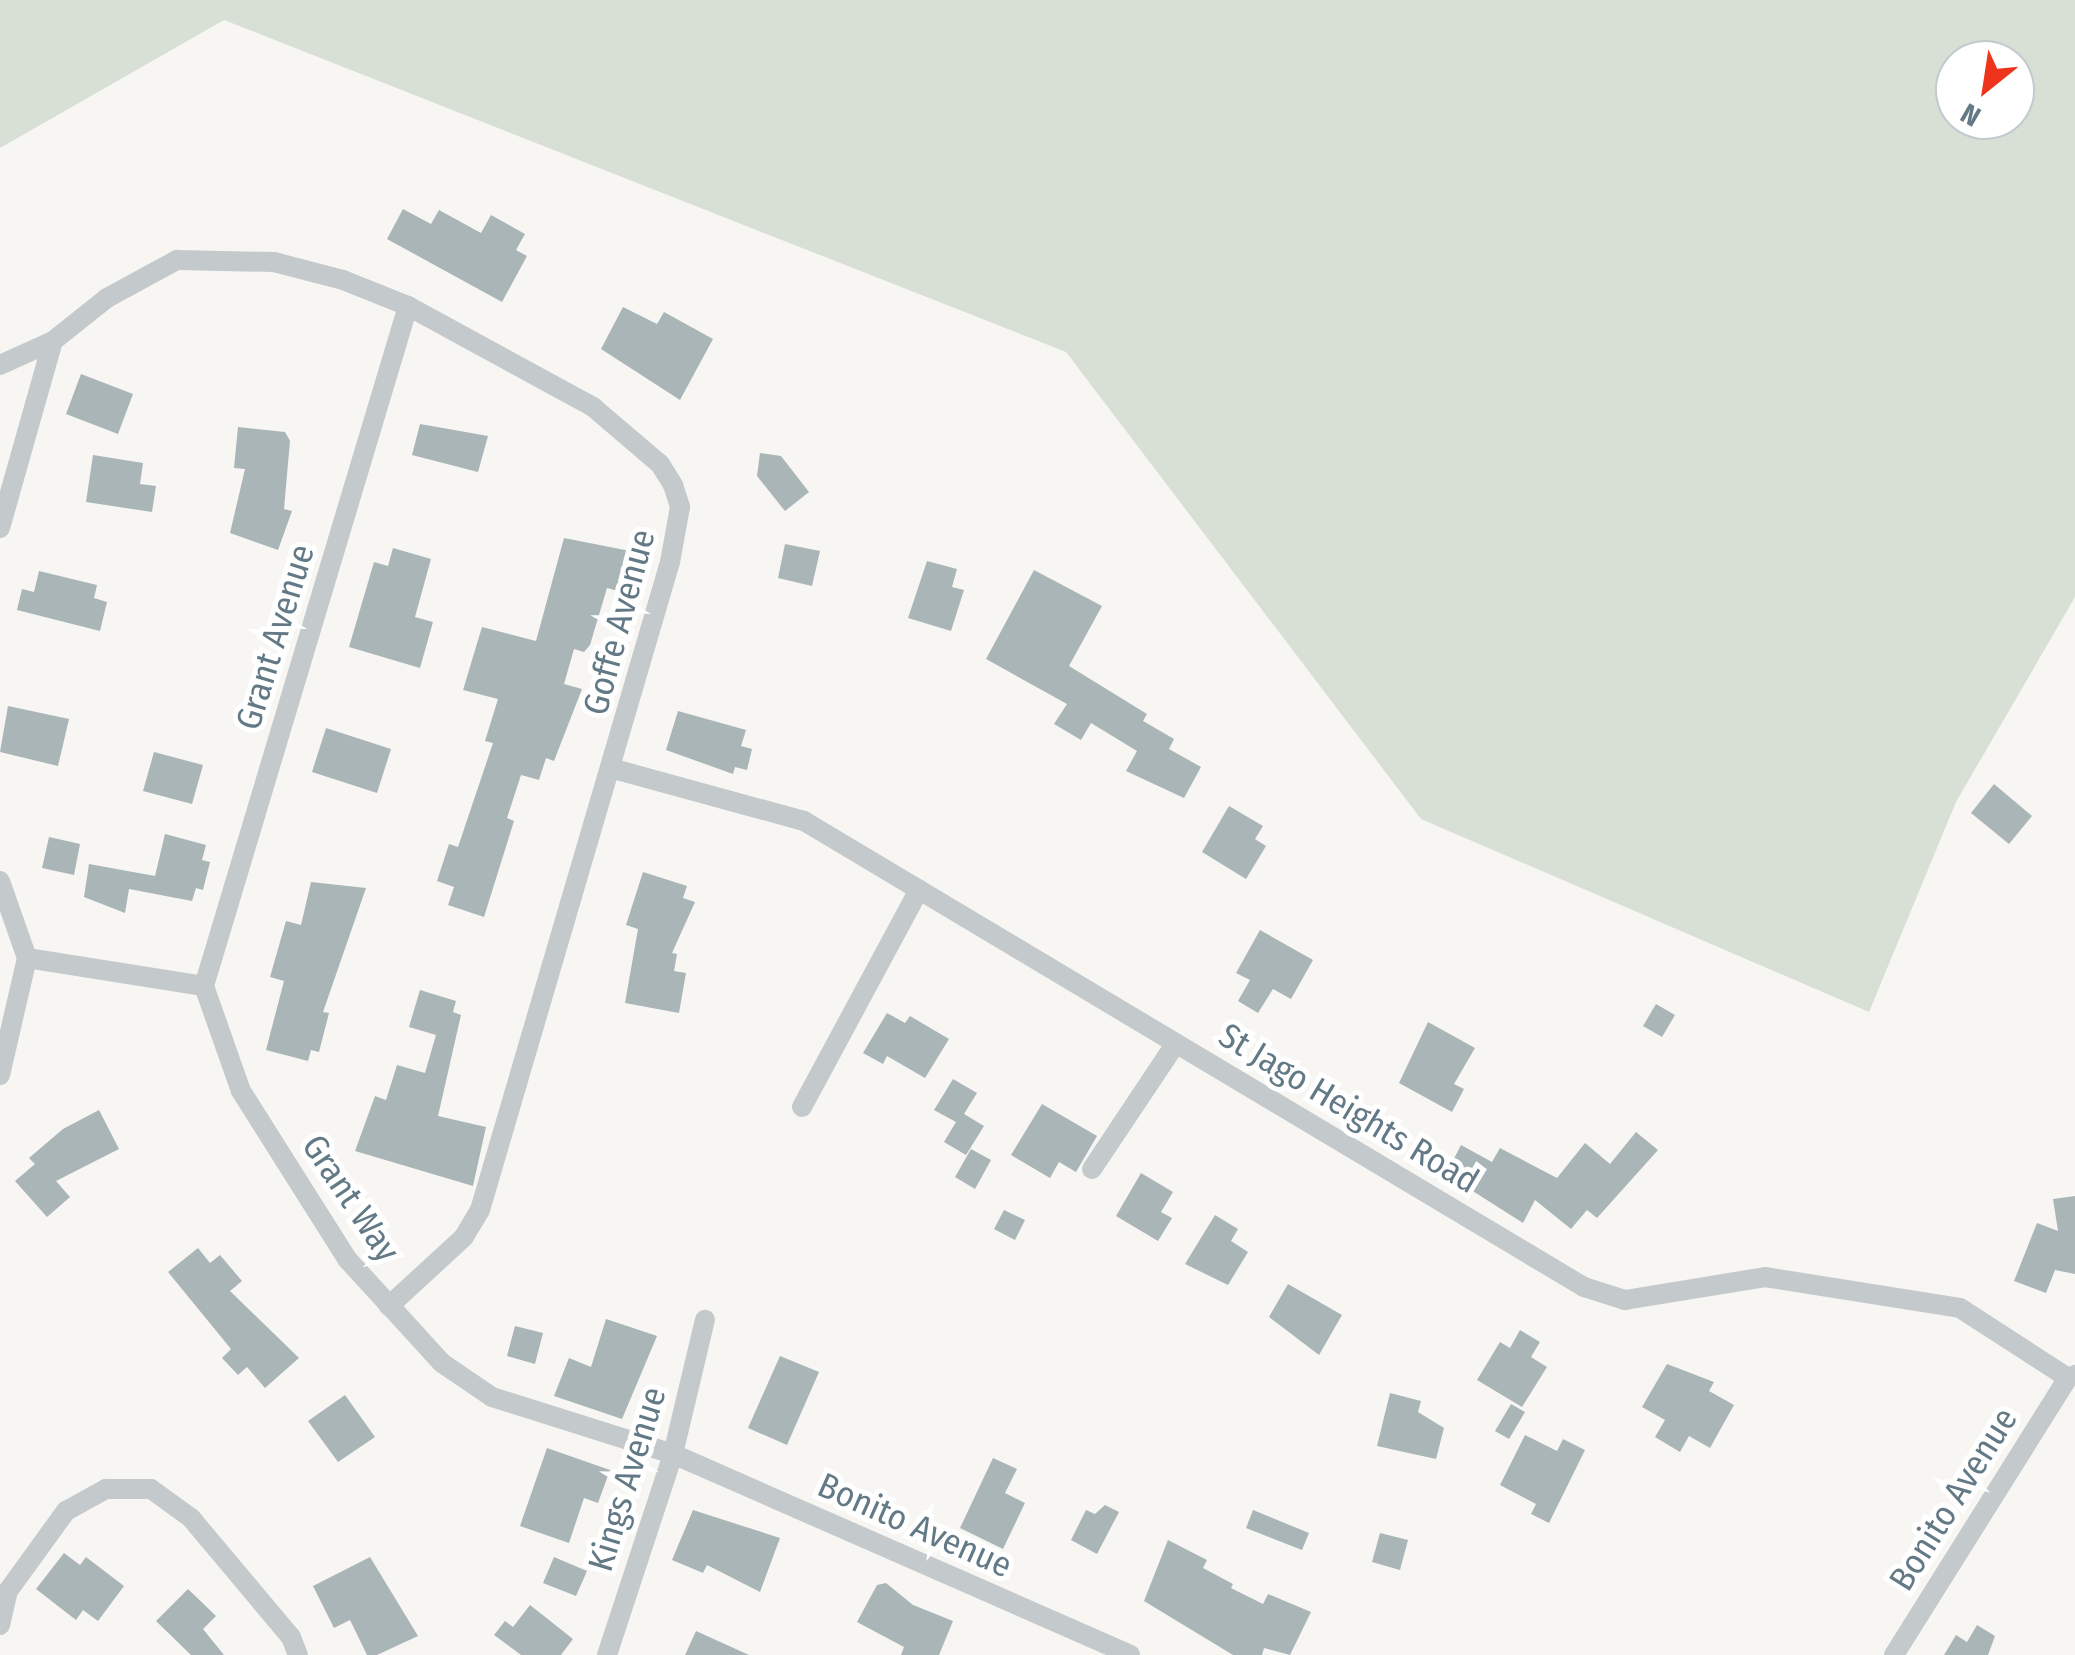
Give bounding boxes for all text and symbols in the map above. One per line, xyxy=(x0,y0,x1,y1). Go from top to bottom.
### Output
north arrow xyxy=(1935,40,2035,140)
text: N xyxy=(1955,96,1986,133)
street label: Goffe Avenue xyxy=(574,525,664,719)
street label: Grant Avenue xyxy=(227,539,323,735)
street label: St Jago Heights Road xyxy=(1212,1014,1486,1202)
street label: Grant Way xyxy=(293,1127,409,1269)
street label: Kings Avenue xyxy=(579,1382,675,1576)
street label: Bonito Avenue xyxy=(1880,1400,2026,1598)
street label: Bonito Avenue xyxy=(812,1464,1018,1586)

